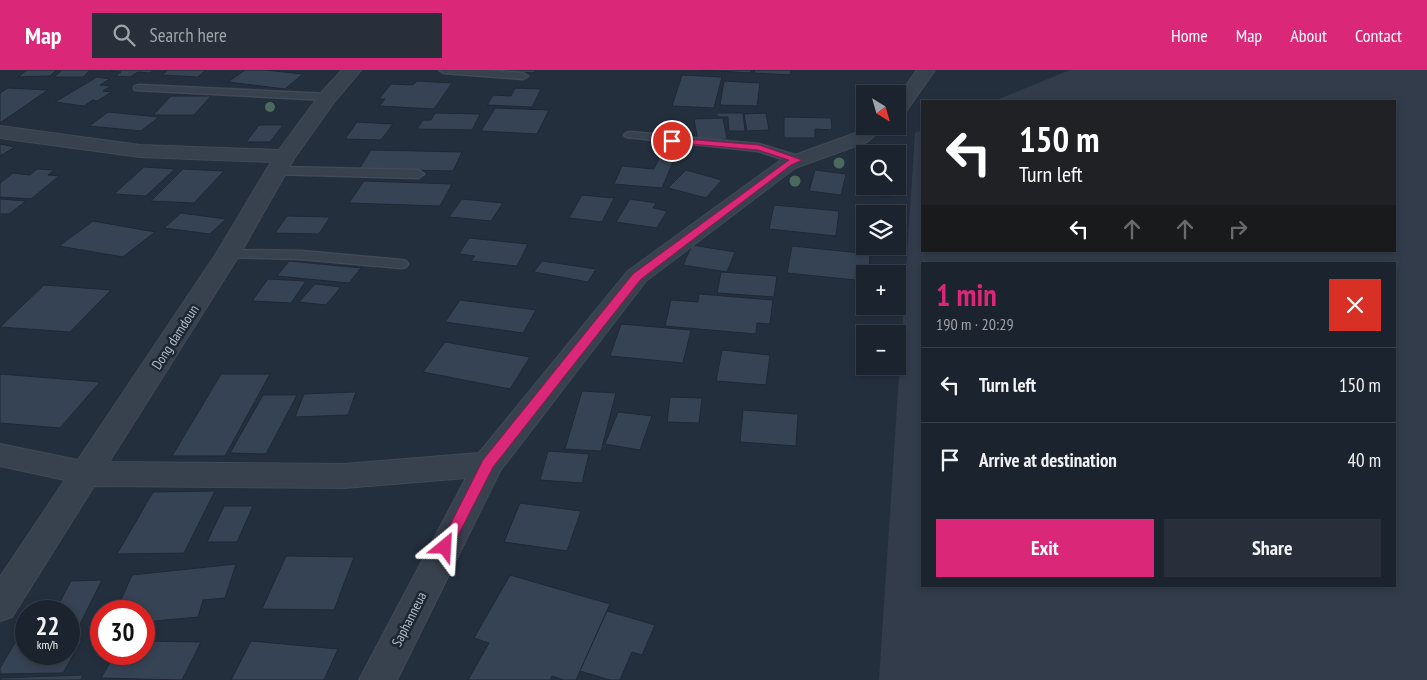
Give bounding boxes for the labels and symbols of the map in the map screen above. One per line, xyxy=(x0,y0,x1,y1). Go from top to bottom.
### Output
north arrow xyxy=(856,85,906,135)
pin xyxy=(651,120,693,162)
street label: Dong damdoun xyxy=(147,301,203,373)
position arrow xyxy=(418,520,470,572)
street label: Saphanneua xyxy=(388,589,430,649)
speed limit sign: 30 xyxy=(90,600,155,665)

